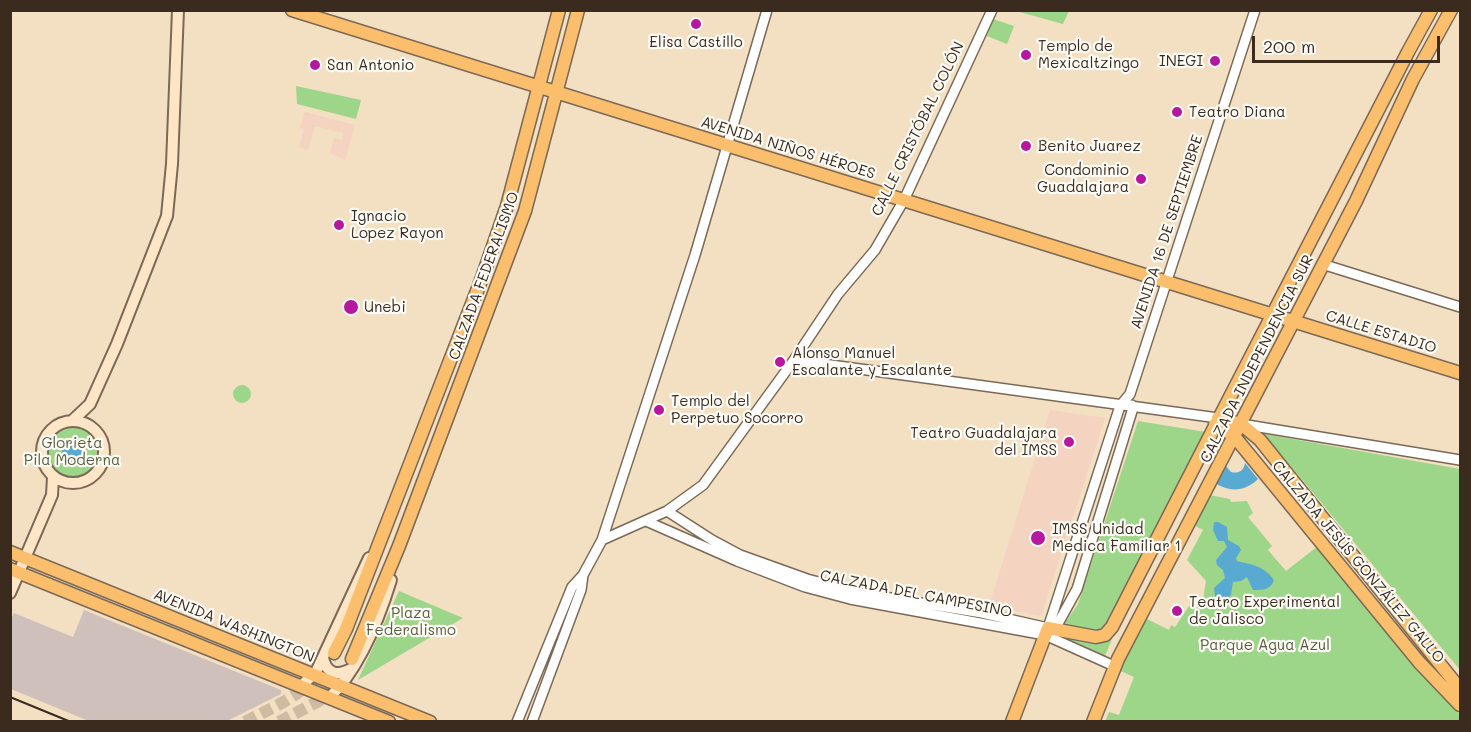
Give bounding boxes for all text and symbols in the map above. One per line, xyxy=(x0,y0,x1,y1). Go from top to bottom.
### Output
marker: Elisa Castillo xyxy=(689,17,703,31)
scale bar xyxy=(1255,24,1442,62)
place label: Elisa Castillo xyxy=(649,33,743,51)
text: 200 m xyxy=(1263,34,1315,58)
place label: Templo de Mexicaltzingo xyxy=(1038,37,1139,72)
street label: CALLE CRISTÓBAL COLÓN xyxy=(868,39,968,219)
marker: Templo de Mexicaltzingo xyxy=(1019,48,1033,62)
place label: INEGI xyxy=(1159,52,1203,70)
marker: INEGI xyxy=(1208,54,1222,68)
place label: San Antonio xyxy=(327,56,414,74)
marker: San Antonio xyxy=(308,58,322,72)
place label: Teatro Diana xyxy=(1189,103,1286,121)
marker: Teatro Diana xyxy=(1170,105,1184,119)
street label: AVENIDA NIÑOS HÉROES xyxy=(699,113,877,183)
street label: AVENIDA 16 DE SEPTIEMBRE xyxy=(1127,133,1207,331)
place label: Benito Juarez xyxy=(1038,137,1141,155)
marker: Benito Juarez xyxy=(1019,139,1033,153)
place label: Condominio Guadalajara xyxy=(1037,161,1129,196)
marker: Condominio Guadalajara xyxy=(1134,172,1148,186)
street label: CALZADA FEDERALISMO xyxy=(445,189,523,363)
place label: Ignacio Lopez Rayon xyxy=(351,207,443,242)
marker: Ignacio Lopez Rayon xyxy=(332,218,346,232)
street label: CALZADA INDEPENDENCIA SUR xyxy=(1197,252,1317,466)
marker: Unebi xyxy=(342,298,360,316)
place label: Unebi xyxy=(364,298,406,316)
street label: CALLE ESTADIO xyxy=(1323,307,1439,357)
place label: Alonso Manuel Escalante y Escalante xyxy=(792,344,952,379)
marker: Alonso Manuel Escalante y Escalante xyxy=(773,355,787,369)
place label: Templo del Perpetuo Socorro xyxy=(671,392,803,427)
marker: Templo del Perpetuo Socorro xyxy=(652,403,666,417)
place label: Teatro Guadalajara del IMSS xyxy=(910,424,1057,459)
park label: Glorieta Pila Moderna xyxy=(24,434,120,469)
marker: Teatro Guadalajara del IMSS xyxy=(1062,435,1076,449)
street label: CALZADA JESÚS GONZÁLEZ GALLO xyxy=(1268,457,1448,667)
place label: IMSS Unidad Medica Familiar 1 xyxy=(1052,520,1181,555)
marker: IMSS Unidad Medica Familiar 1 xyxy=(1029,529,1047,547)
street label: CALZADA DEL CAMPESINO xyxy=(818,567,1014,621)
street label: AVENIDA WASHINGTON xyxy=(151,585,317,667)
place label: Teatro Experimental de Jalisco xyxy=(1189,593,1340,628)
park label: Plaza Federalismo xyxy=(366,604,456,639)
marker: Teatro Experimental de Jalisco xyxy=(1170,604,1184,618)
park label: Parque Agua Azul xyxy=(1200,636,1330,654)

